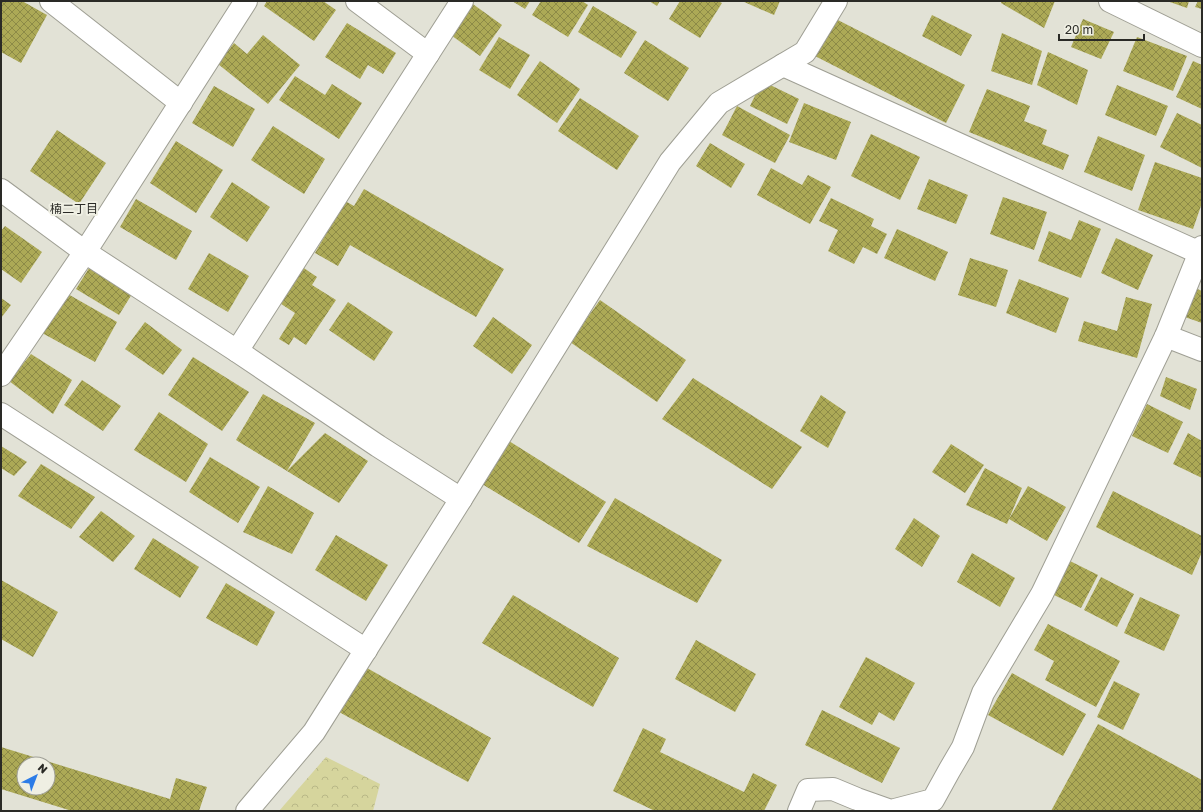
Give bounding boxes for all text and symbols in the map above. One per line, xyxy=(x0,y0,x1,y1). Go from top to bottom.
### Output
scale bar xyxy=(1059,16,1144,42)
text: 20 m xyxy=(1065,22,1093,37)
district label: 楠二丁目 xyxy=(50,201,98,216)
north arrow xyxy=(16,756,56,796)
text: N xyxy=(36,761,50,776)

